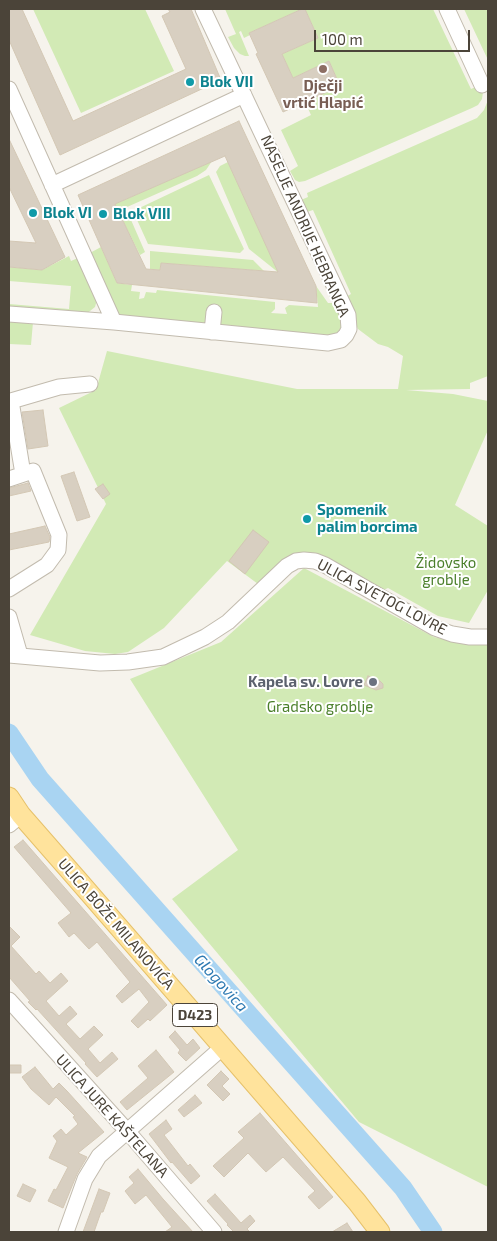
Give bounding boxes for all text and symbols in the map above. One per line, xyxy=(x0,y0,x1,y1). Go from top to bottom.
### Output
scale bar xyxy=(317,20,473,52)
text: 100 m xyxy=(322,30,363,48)
marker: Dječji vrtić Hlapić xyxy=(317,63,329,75)
place label: Blok VII xyxy=(200,73,253,91)
marker: Blok VII xyxy=(184,76,196,88)
place label: Dječji vrtić Hlapić xyxy=(283,77,363,112)
street label: NASELJE ANDRIJE HEBRANGA xyxy=(257,132,353,320)
place label: Blok VI xyxy=(43,204,92,222)
place label: Blok VIII xyxy=(113,205,171,223)
marker: Blok VI xyxy=(27,207,39,219)
marker: Blok VIII xyxy=(97,208,109,220)
place label: Spomenik palim borcima xyxy=(317,501,418,536)
marker: Spomenik palim borcima xyxy=(301,513,313,525)
park label: Židovsko groblje xyxy=(416,554,476,589)
street label: ULICA SVETOG LOVRE xyxy=(314,555,450,639)
place label: Kapela sv. Lovre xyxy=(248,673,363,691)
marker: Kapela sv. Lovre xyxy=(367,676,379,688)
park label: Gradsko groblje xyxy=(267,698,373,716)
street label: ULICA BOŽE MILANOVIĆA xyxy=(54,855,178,993)
water label: Glogovica xyxy=(190,950,252,1016)
road number: D423 xyxy=(172,1004,218,1026)
street label: ULICA JURE KAŠTELANA xyxy=(52,1051,172,1181)

